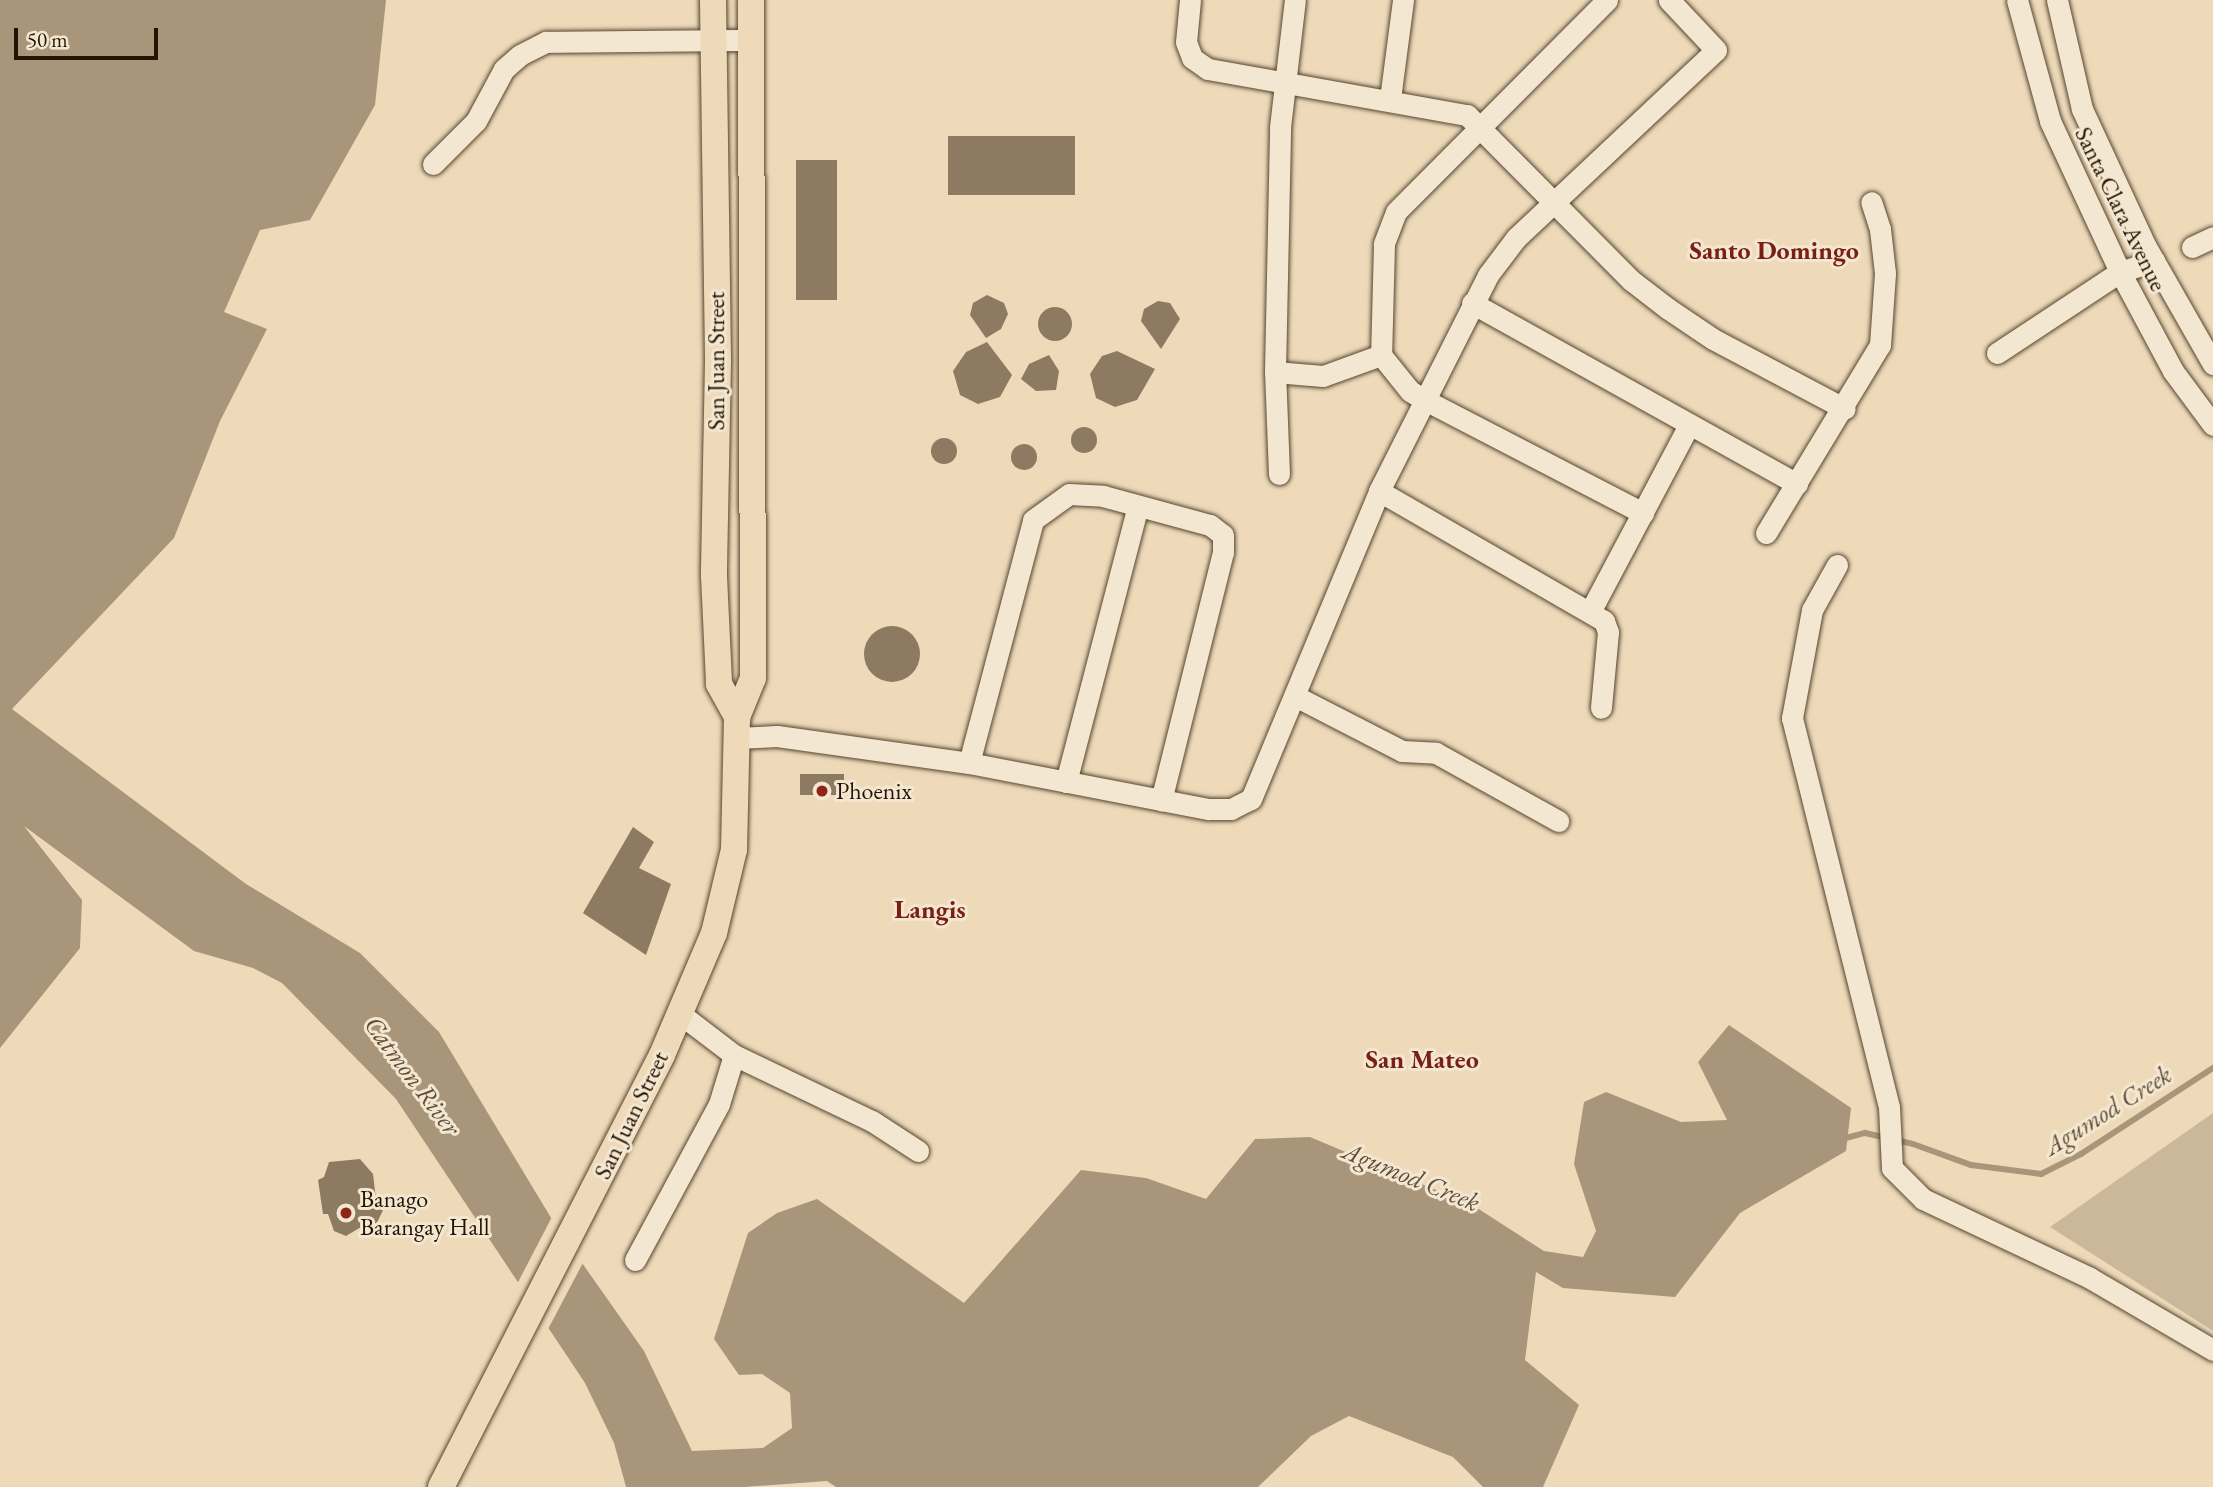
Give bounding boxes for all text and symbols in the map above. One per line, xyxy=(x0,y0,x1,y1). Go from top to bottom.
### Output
scale bar xyxy=(18,14,161,58)
text: 50 m xyxy=(27,26,68,53)
street label: Santa Clara Avenue xyxy=(2069,122,2173,296)
district label: Santo Domingo xyxy=(1689,235,1859,267)
street label: San Juan Street xyxy=(702,292,730,430)
place label: Phoenix xyxy=(836,777,912,805)
marker: Phoenix xyxy=(814,783,830,799)
district label: Langis xyxy=(894,894,966,926)
water label: Catmon River xyxy=(357,1010,467,1142)
district label: San Mateo xyxy=(1365,1044,1479,1076)
street label: San Juan Street xyxy=(588,1046,674,1184)
water label: Agumod Creek xyxy=(2038,1059,2178,1163)
water label: Agumod Creek xyxy=(1338,1135,1484,1219)
place label: Banago Barangay Hall xyxy=(360,1185,490,1241)
marker: Banago Barangay Hall xyxy=(338,1205,354,1221)

